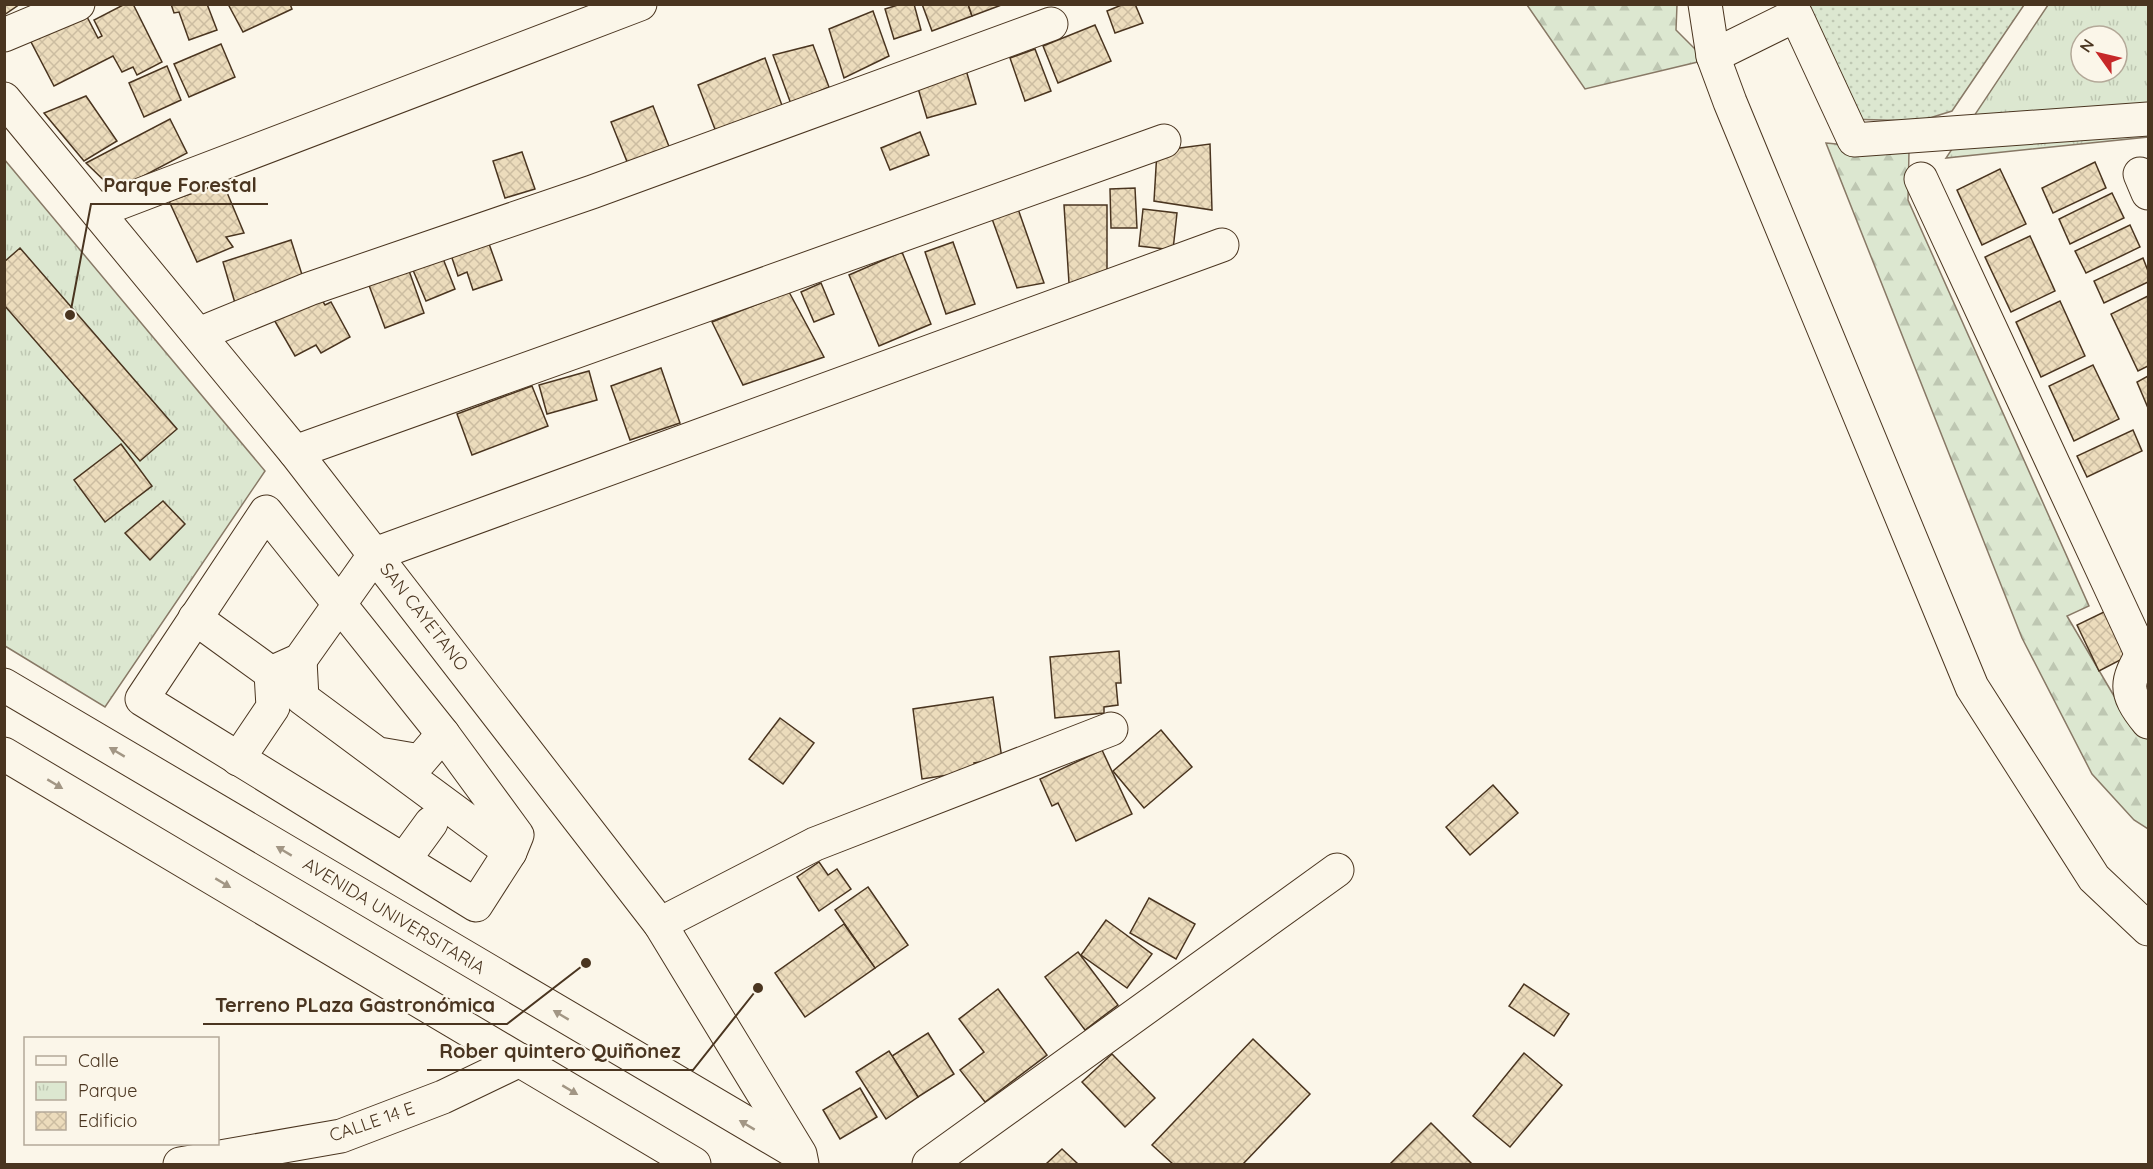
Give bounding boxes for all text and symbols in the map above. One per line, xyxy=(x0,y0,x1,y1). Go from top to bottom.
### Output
north arrow xyxy=(2069,24,2129,84)
text: N xyxy=(2075,35,2098,56)
callout: Parque Forestal xyxy=(91,166,268,204)
text: Parque Forestal xyxy=(103,172,257,197)
street label: SAN CAYETANO xyxy=(375,558,474,675)
one-way arrow xyxy=(109,746,125,757)
one-way arrow xyxy=(47,779,64,789)
one-way arrow xyxy=(276,846,293,856)
street label: AVENIDA UNIVERSITARIA xyxy=(299,852,490,979)
one-way arrow xyxy=(215,878,231,889)
callout: Terreno PLaza Gastronómica xyxy=(203,986,507,1024)
text: Terreno PLaza Gastronómica xyxy=(215,992,495,1017)
one-way arrow xyxy=(553,1009,569,1020)
callout: Rober quintero Quiñonez xyxy=(427,1032,693,1070)
legend xyxy=(24,1037,219,1145)
text: Rober quintero Quiñonez xyxy=(439,1038,681,1063)
text: Calle xyxy=(78,1049,119,1072)
text: Parque xyxy=(78,1079,137,1102)
one-way arrow xyxy=(562,1084,578,1095)
street label: CALLE 14 E xyxy=(326,1096,418,1147)
text: Edificio xyxy=(78,1109,137,1132)
one-way arrow xyxy=(739,1119,755,1130)

